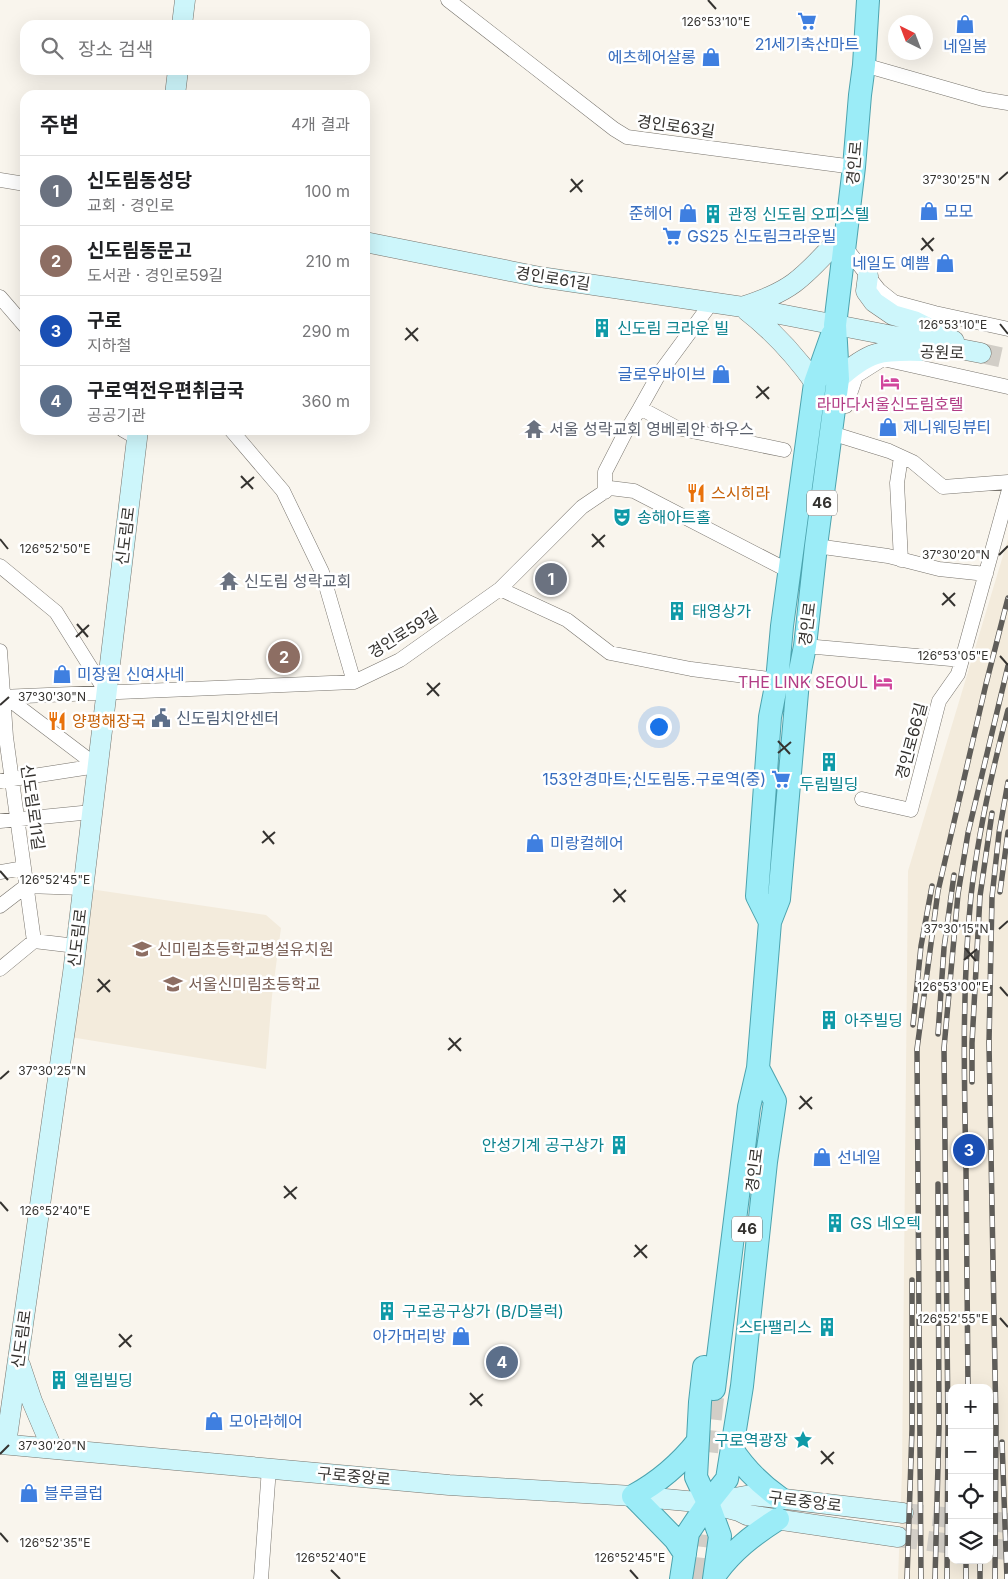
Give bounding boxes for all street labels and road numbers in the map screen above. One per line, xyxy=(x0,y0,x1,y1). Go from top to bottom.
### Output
street label: 경인로63길 xyxy=(636,111,716,141)
street label: 경인로 xyxy=(842,140,866,186)
street label: 경인로61길 xyxy=(514,262,592,294)
street label: 공원로 xyxy=(920,341,965,363)
road number: 46 xyxy=(807,490,837,516)
street label: 신도림로 xyxy=(111,505,139,566)
street label: 경인로 xyxy=(794,601,820,647)
street label: 경인로59길 xyxy=(364,604,442,662)
street label: 경인로66길 xyxy=(891,700,931,782)
street label: 신도림로11길 xyxy=(17,763,49,851)
street label: 신도림로 xyxy=(63,907,91,968)
street label: 경인로 xyxy=(741,1147,767,1193)
road number: 46 xyxy=(732,1216,762,1242)
street label: 신도림로 xyxy=(7,1308,35,1370)
street label: 구로중앙로 xyxy=(316,1463,392,1489)
street label: 구로중앙로 xyxy=(767,1487,843,1515)

